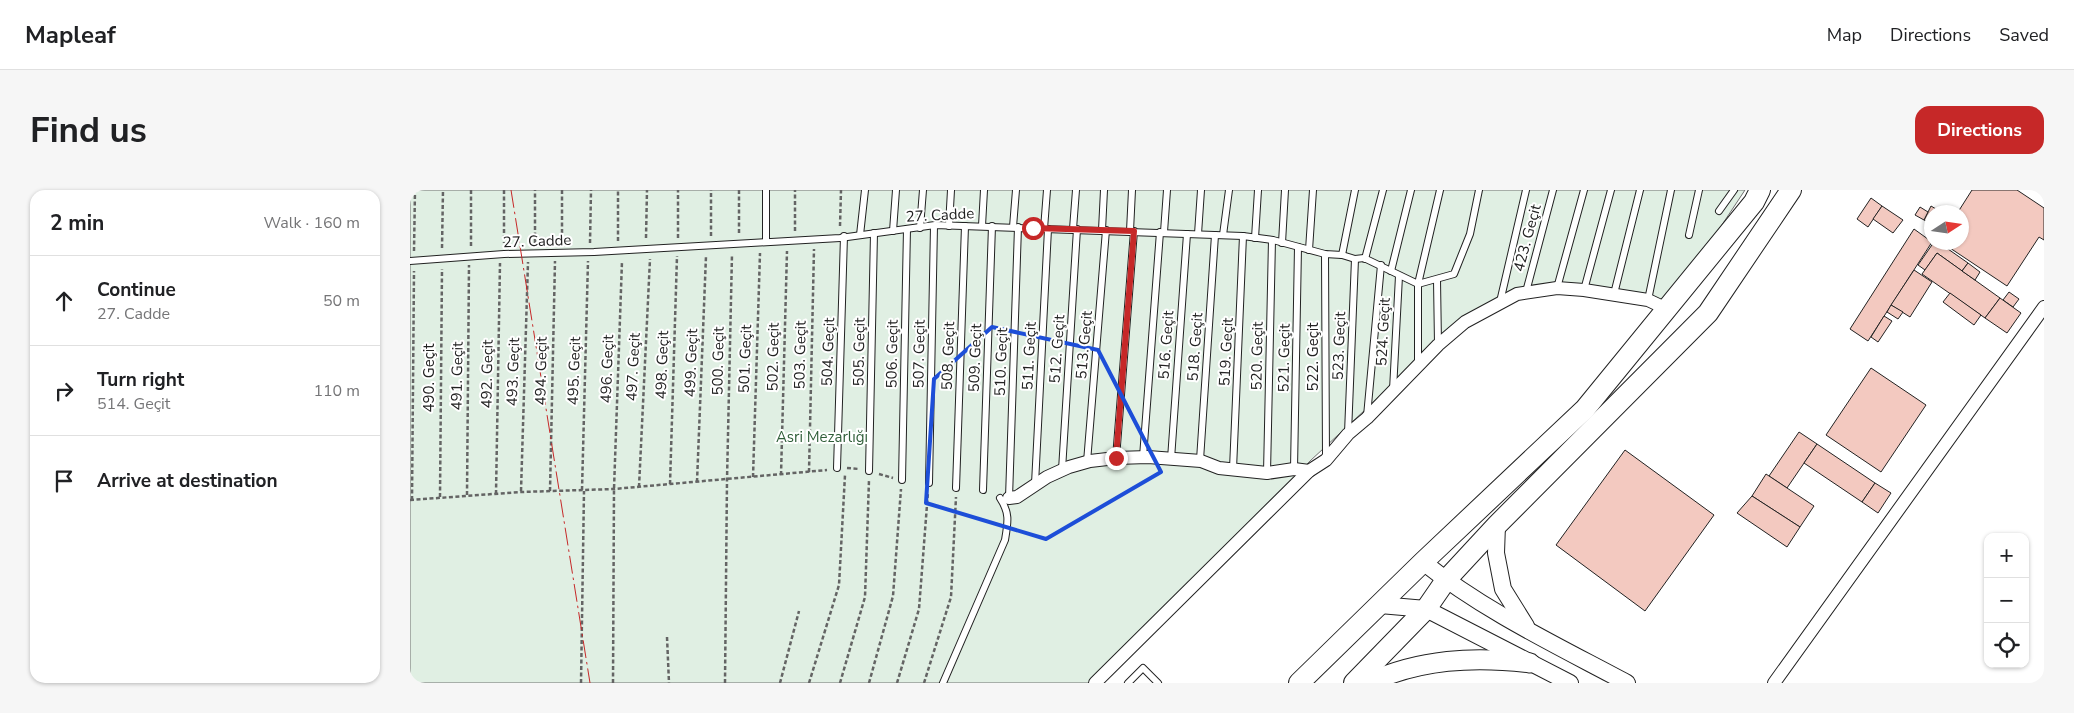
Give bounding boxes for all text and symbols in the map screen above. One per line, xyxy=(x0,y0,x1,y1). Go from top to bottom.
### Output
text: Mapleaf xyxy=(25,19,116,51)
text: Map xyxy=(1827,23,1862,47)
text: Directions xyxy=(1890,23,1971,47)
text: Saved xyxy=(1999,23,2049,47)
button: Directions xyxy=(1915,106,2044,154)
text: Find us xyxy=(30,107,147,154)
street label: 423. Geçit xyxy=(1508,201,1546,274)
street label: 27. Cadde xyxy=(905,203,975,227)
north arrow xyxy=(1924,205,1969,250)
text: 2 min xyxy=(50,209,104,237)
text: Walk · 160 m xyxy=(264,212,360,234)
route start xyxy=(1022,217,1045,240)
street label: 27. Cadde xyxy=(502,230,572,252)
text: Continue xyxy=(97,277,176,303)
icon: ahead xyxy=(50,287,78,315)
text: 50 m xyxy=(323,290,360,312)
street label: 524. Geçit xyxy=(1371,296,1395,367)
text: 27. Cadde xyxy=(97,303,170,325)
street label: 513. Geçit xyxy=(1071,309,1097,380)
street label: 516. Geçit xyxy=(1154,309,1178,380)
street label: 518. Geçit xyxy=(1183,311,1207,382)
street label: 523. Geçit xyxy=(1328,311,1350,381)
street label: 512. Geçit xyxy=(1045,313,1069,384)
street label: 519. Geçit xyxy=(1214,316,1238,387)
street label: 504. Geçit xyxy=(817,317,839,387)
street label: 505. Geçit xyxy=(848,317,870,387)
street label: 506. Geçit xyxy=(881,319,903,389)
street label: 507. Geçit xyxy=(908,319,930,389)
street label: 503. Geçit xyxy=(789,320,811,390)
street label: 511. Geçit xyxy=(1017,320,1041,391)
street label: 508. Geçit xyxy=(937,321,959,391)
street label: 520. Geçit xyxy=(1246,321,1268,391)
street label: 502. Geçit xyxy=(762,322,784,392)
street label: 522. Geçit xyxy=(1303,322,1323,391)
street label: 509. Geçit xyxy=(964,323,986,393)
street label: 521. Geçit xyxy=(1273,323,1295,393)
street label: 501. Geçit xyxy=(734,324,756,394)
street label: 500. Geçit xyxy=(707,326,729,396)
street label: 510. Geçit xyxy=(990,327,1012,397)
street label: 499. Geçit xyxy=(680,328,702,398)
street label: 498. Geçit xyxy=(651,330,673,400)
street label: 497. Geçit xyxy=(621,331,645,402)
street label: 496. Geçit xyxy=(596,334,618,404)
street label: 494. Geçit xyxy=(530,336,552,406)
street label: 495. Geçit xyxy=(563,336,585,406)
street label: 493. Geçit xyxy=(502,337,524,407)
street label: 492. Geçit xyxy=(476,339,498,409)
street label: 491. Geçit xyxy=(446,341,468,411)
street label: 490. Geçit xyxy=(419,343,439,412)
text: Turn right xyxy=(97,367,184,393)
icon: right xyxy=(50,377,78,405)
text: 110 m xyxy=(313,380,360,402)
text: 514. Geçit xyxy=(97,393,170,415)
park label: Asri Mezarlığı xyxy=(776,427,868,447)
route end xyxy=(1105,447,1128,470)
icon: arrive xyxy=(50,467,78,495)
text: Arrive at destination xyxy=(97,468,278,494)
map controls xyxy=(1984,533,2029,668)
button: + xyxy=(1984,533,2029,578)
button: − xyxy=(1984,578,2029,623)
button: locate xyxy=(1984,623,2029,668)

